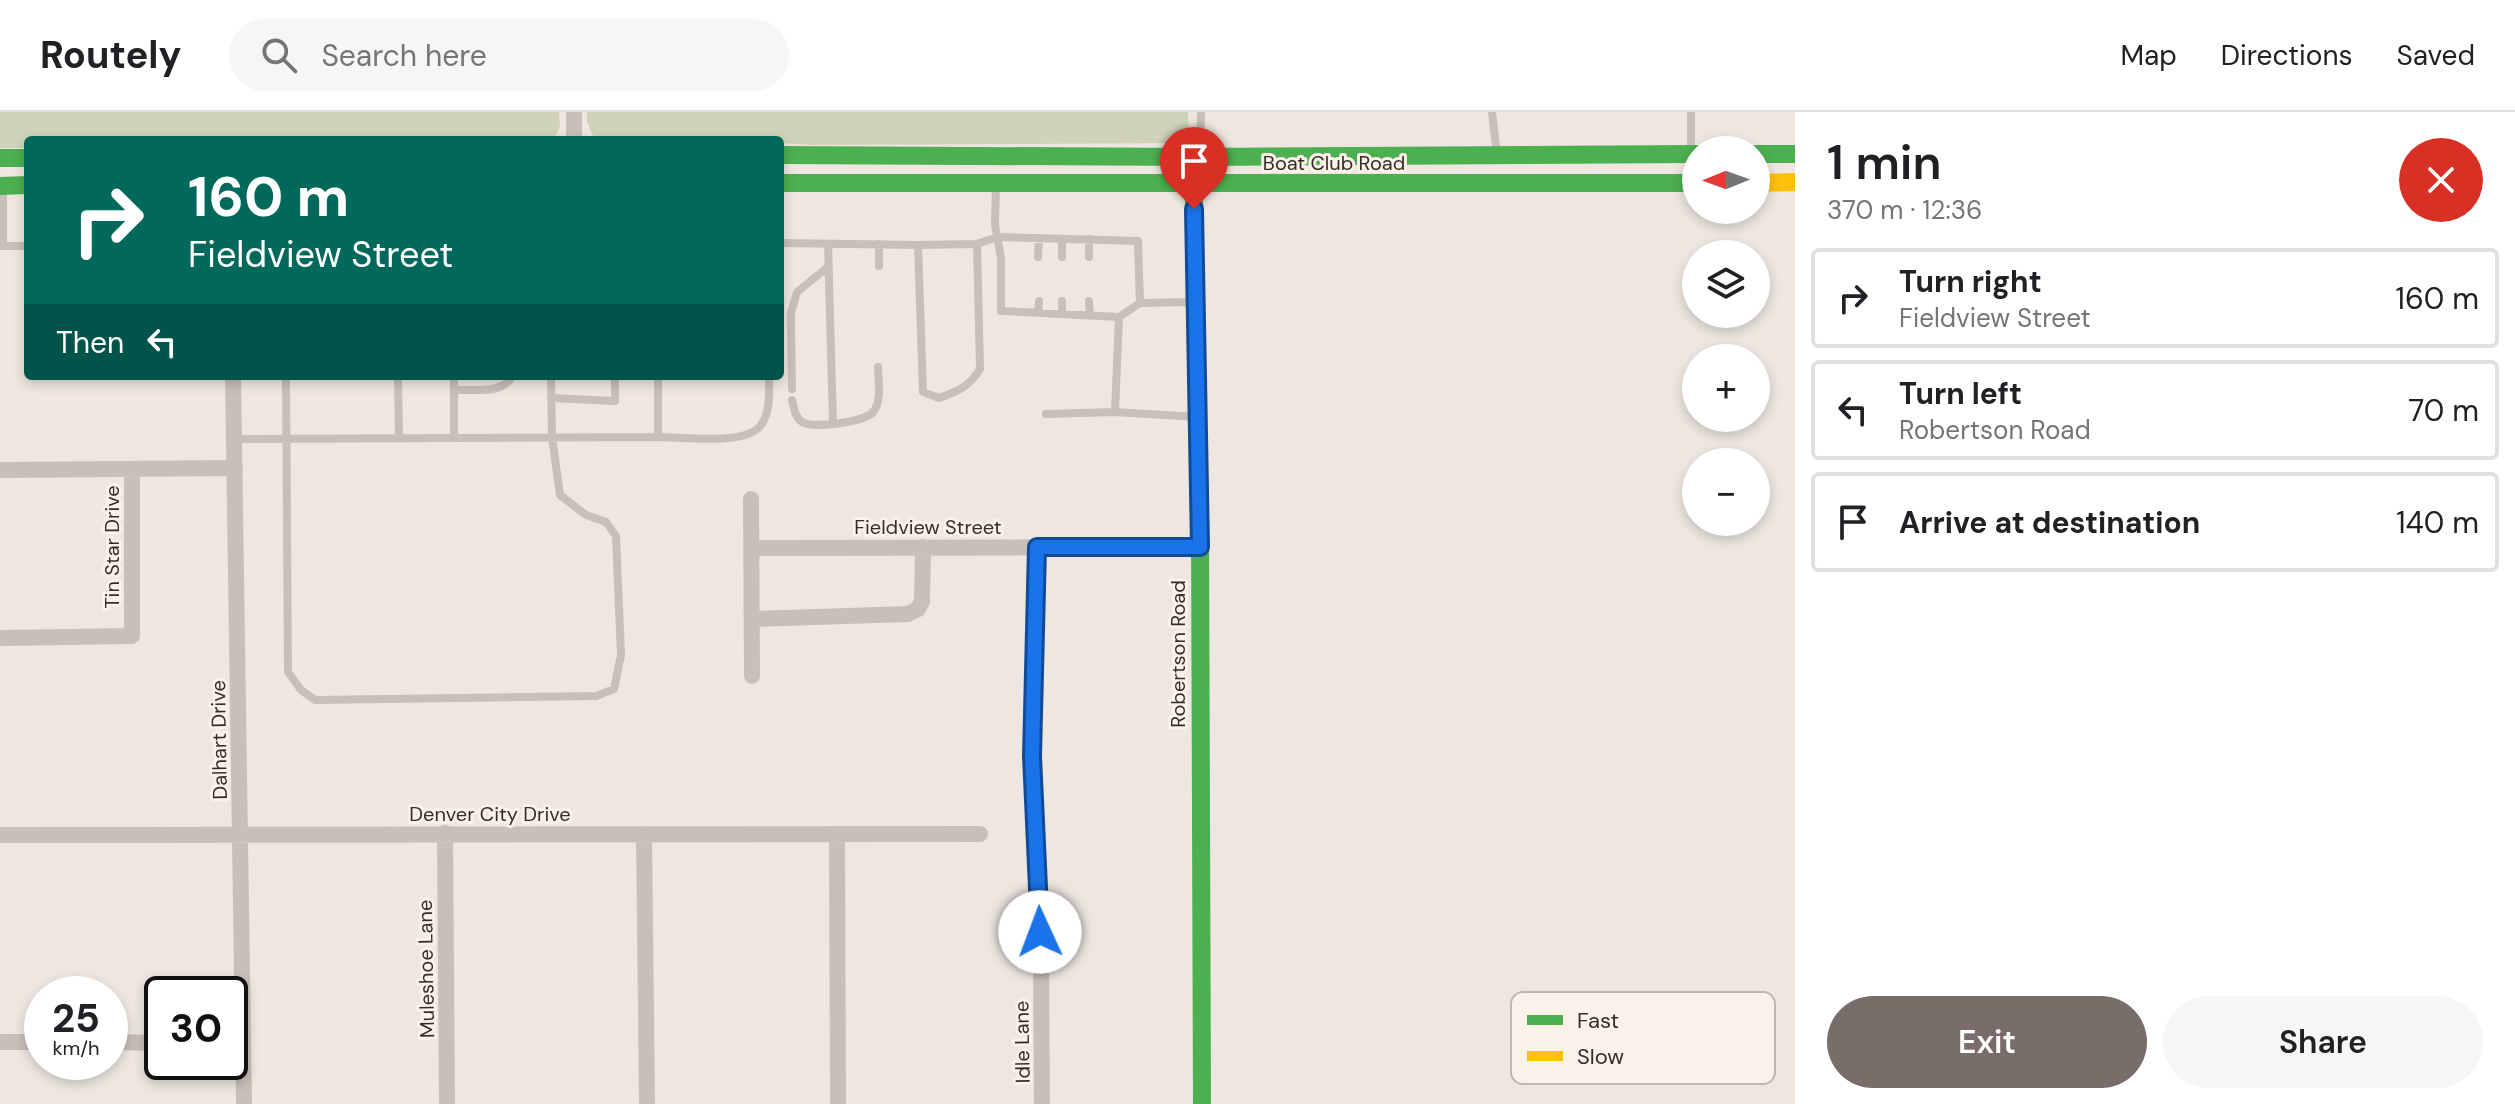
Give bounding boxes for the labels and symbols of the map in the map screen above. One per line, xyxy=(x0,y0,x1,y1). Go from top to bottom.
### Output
pin xyxy=(1160,127,1228,209)
north arrow xyxy=(1682,136,1770,224)
street label: Boat Club Road xyxy=(1263,150,1405,176)
street label: Tin Star Drive xyxy=(99,485,125,609)
street label: Fieldview Street xyxy=(854,514,1002,540)
street label: Robertson Road xyxy=(1165,580,1191,728)
street label: Dalhart Drive xyxy=(205,680,233,800)
street label: Denver City Drive xyxy=(409,801,571,827)
position arrow xyxy=(998,890,1082,974)
street label: Muleshoe Lane xyxy=(412,900,440,1038)
speed limit sign: 30 xyxy=(144,976,248,1080)
legend xyxy=(1511,992,1775,1084)
street label: Idle Lane xyxy=(1008,1000,1036,1084)
text: Fast xyxy=(1577,1006,1619,1035)
text: Slow xyxy=(1577,1042,1624,1071)

